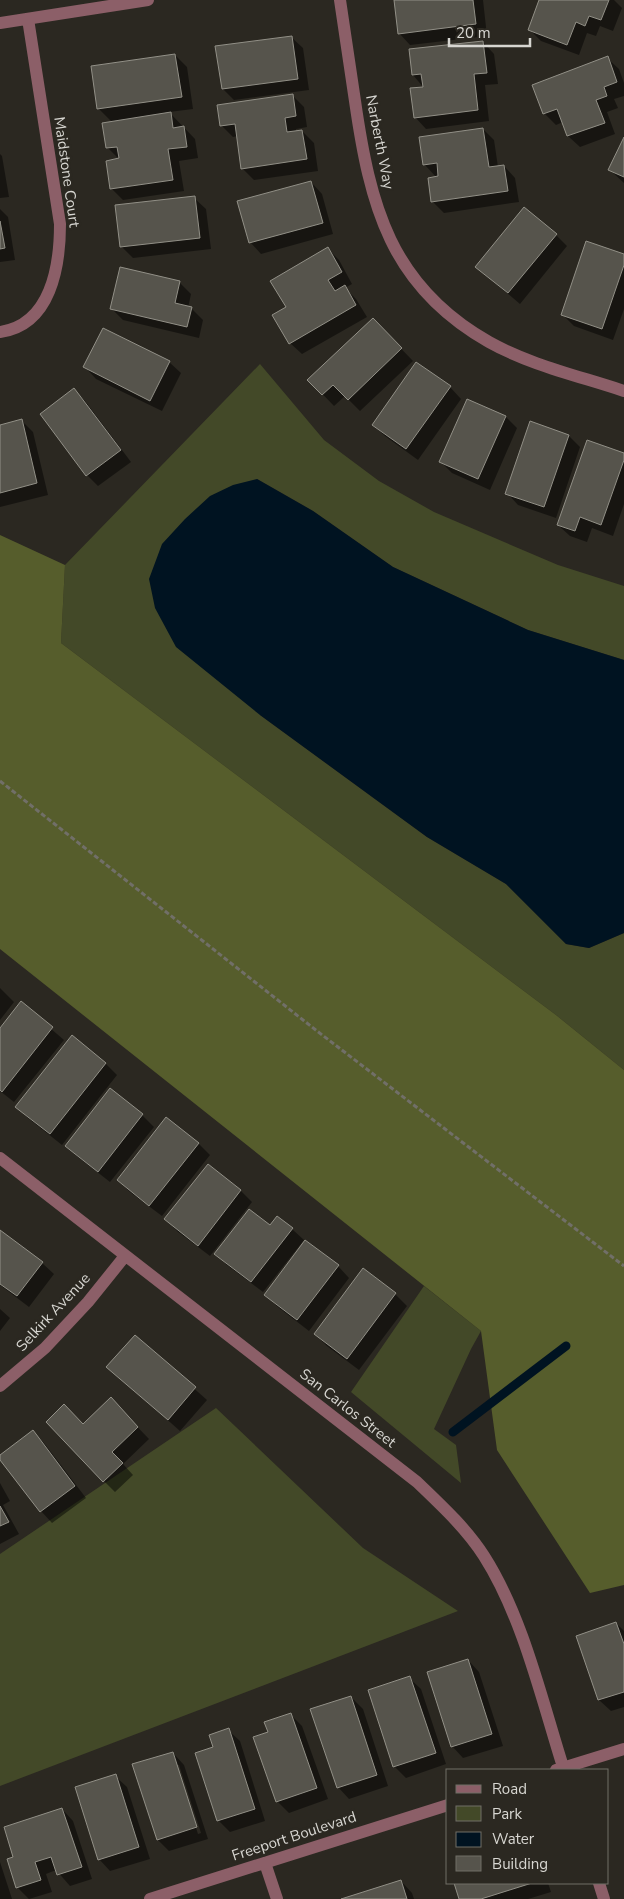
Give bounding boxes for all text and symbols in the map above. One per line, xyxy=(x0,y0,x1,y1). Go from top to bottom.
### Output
scale bar xyxy=(449,15,530,47)
text: 20 m xyxy=(456,23,491,43)
street label: Narberth Way xyxy=(361,93,399,191)
street label: Maidstone Court xyxy=(49,115,85,229)
street label: Selkirk Avenue xyxy=(11,1268,95,1356)
street label: San Carlos Street xyxy=(296,1364,401,1452)
legend xyxy=(446,1769,609,1884)
text: Road xyxy=(492,1779,527,1799)
text: Park xyxy=(492,1804,522,1824)
street label: Freeport Boulevard xyxy=(229,1806,359,1866)
text: Water xyxy=(492,1829,535,1849)
text: Building xyxy=(492,1854,548,1874)

